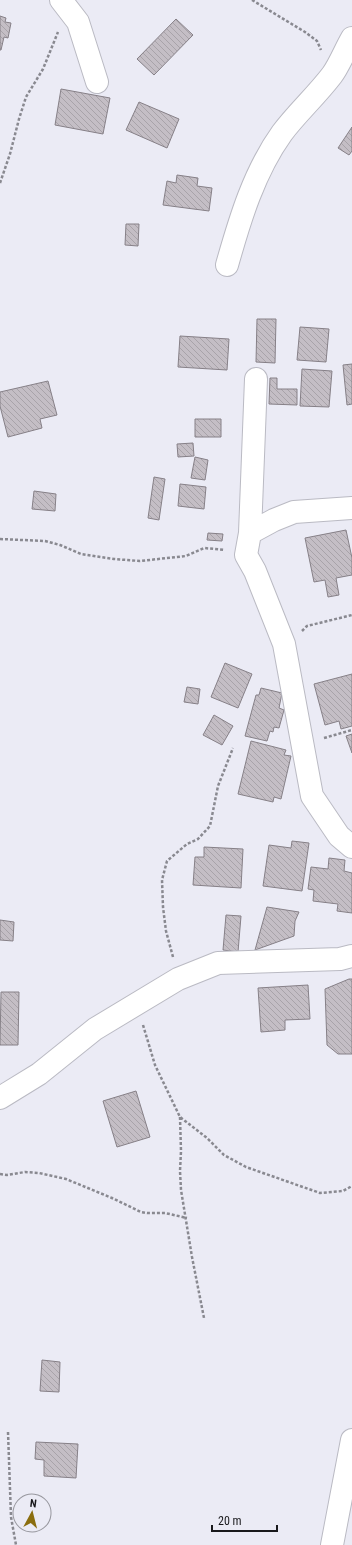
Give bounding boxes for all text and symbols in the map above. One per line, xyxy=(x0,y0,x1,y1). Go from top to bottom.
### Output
north arrow xyxy=(12,1493,52,1533)
text: N xyxy=(29,1497,38,1510)
scale bar xyxy=(212,1507,277,1533)
text: 20 m xyxy=(218,1514,242,1528)

